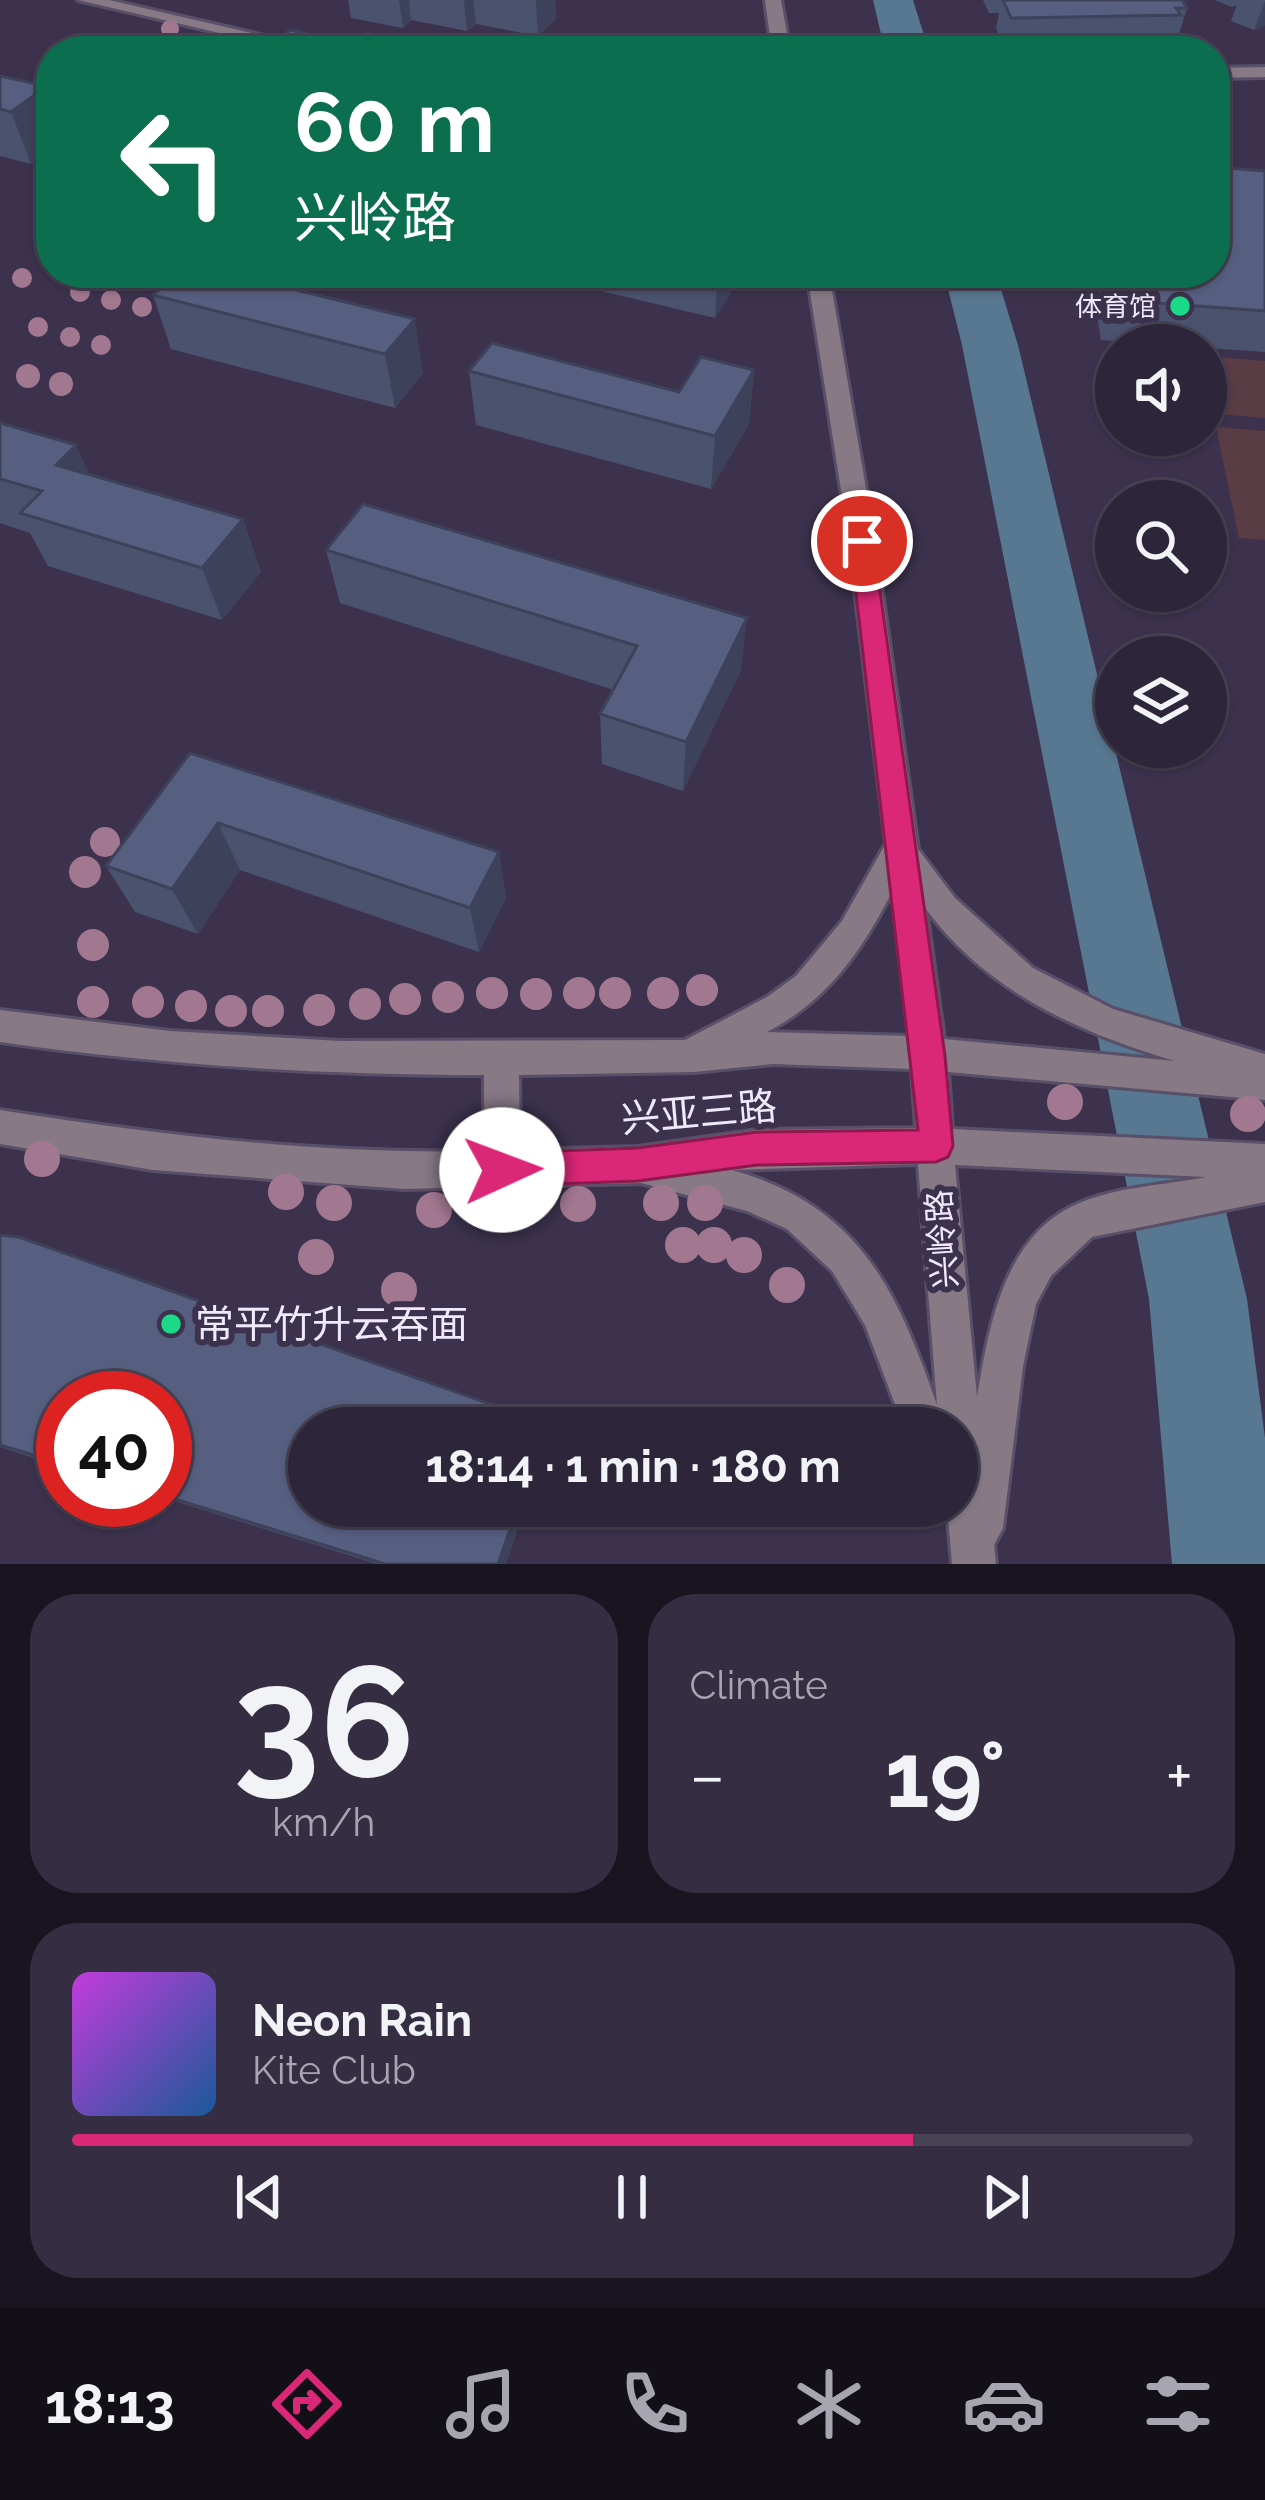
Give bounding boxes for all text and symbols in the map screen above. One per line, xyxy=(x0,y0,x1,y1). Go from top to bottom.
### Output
text: 60 m xyxy=(294,73,495,172)
icon: left xyxy=(96,84,252,240)
text: 兴岭路 xyxy=(294,186,456,250)
place label: 体育馆 xyxy=(1075,291,1156,322)
marker: 体育馆 xyxy=(1167,293,1193,319)
map controls xyxy=(1095,324,1227,768)
button: sound xyxy=(1095,324,1227,456)
button: search xyxy=(1095,480,1227,612)
pin xyxy=(811,490,913,592)
icon: arrive xyxy=(829,508,895,574)
button: layers xyxy=(1095,636,1227,768)
street label: 兴亚三路 xyxy=(619,1082,779,1142)
position arrow xyxy=(439,1107,565,1233)
street label: 兴岭路 xyxy=(919,1188,965,1290)
place label: 常平竹升云吞面 xyxy=(195,1301,468,1347)
marker: 常平竹升云吞面 xyxy=(158,1311,184,1337)
speed limit sign: 40 xyxy=(36,1371,192,1527)
text: 18:14 · 1 min · 180 m xyxy=(425,1440,841,1493)
text: 36 xyxy=(233,1629,415,1813)
text: Climate xyxy=(690,1662,828,1708)
text: 19° xyxy=(885,1722,1006,1828)
text: − xyxy=(690,1737,725,1814)
text: + xyxy=(1166,1737,1193,1814)
text: km/h xyxy=(272,1799,375,1845)
text: Neon Rain xyxy=(252,1994,472,2047)
text: Kite Club xyxy=(252,2047,416,2093)
icon: previous xyxy=(226,2164,292,2230)
icon: pause xyxy=(599,2164,665,2230)
icon: next xyxy=(973,2164,1039,2230)
icon: directions xyxy=(265,2362,349,2446)
icon: music xyxy=(439,2362,523,2446)
icon: phone xyxy=(613,2362,697,2446)
icon: climate xyxy=(787,2362,871,2446)
icon: car xyxy=(962,2362,1046,2446)
icon: filters xyxy=(1136,2362,1220,2446)
text: 18:13 xyxy=(45,2372,175,2436)

